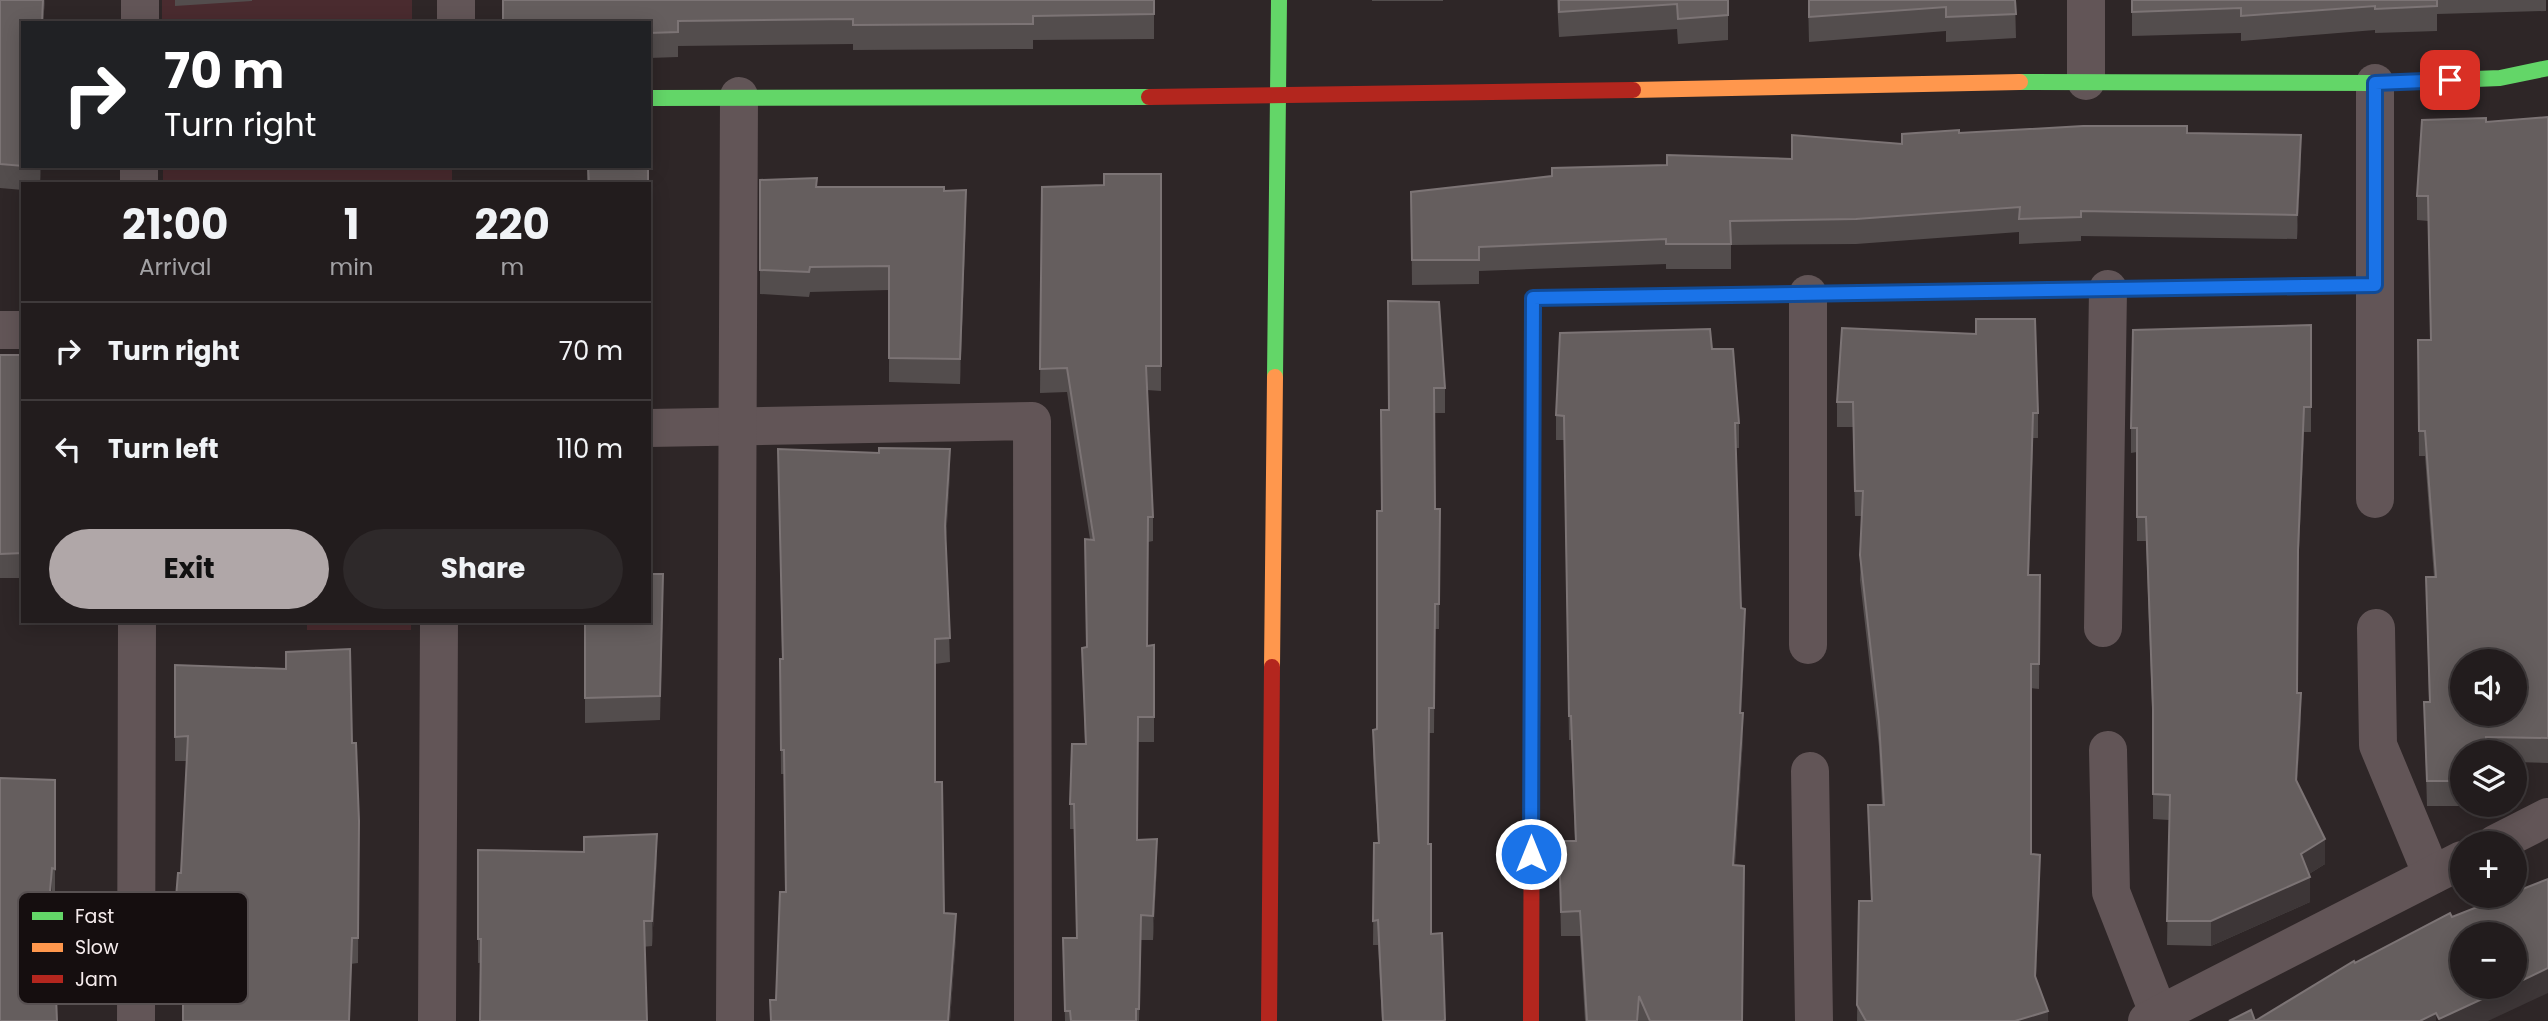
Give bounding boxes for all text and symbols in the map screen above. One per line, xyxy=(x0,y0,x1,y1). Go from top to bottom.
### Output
text: 70 m xyxy=(164,37,284,105)
icon: right xyxy=(49,49,140,140)
pin xyxy=(2420,50,2480,110)
icon: arrive xyxy=(2431,61,2469,99)
text: Turn right xyxy=(164,102,316,147)
text: 21:00 xyxy=(122,195,229,254)
text: 1 xyxy=(344,195,359,254)
text: 220 xyxy=(475,195,550,254)
text: Arrival xyxy=(139,251,211,283)
text: min xyxy=(330,251,374,283)
text: m xyxy=(500,251,524,283)
icon: right xyxy=(49,332,87,370)
text: Turn right xyxy=(108,333,240,369)
text: 70 m xyxy=(559,333,623,369)
icon: left xyxy=(49,430,87,468)
text: Turn left xyxy=(108,431,219,467)
text: 110 m xyxy=(556,431,623,467)
button: Exit xyxy=(49,529,329,609)
button: Share xyxy=(343,529,623,609)
map controls xyxy=(2450,649,2527,999)
button: sound xyxy=(2450,649,2527,726)
button: layers xyxy=(2450,740,2527,817)
position arrow xyxy=(1494,817,1568,891)
button: + xyxy=(2450,831,2527,908)
legend xyxy=(18,892,248,1004)
text: Fast xyxy=(75,903,114,930)
button: − xyxy=(2450,922,2527,999)
text: Slow xyxy=(75,934,119,961)
text: Jam xyxy=(75,966,117,993)

